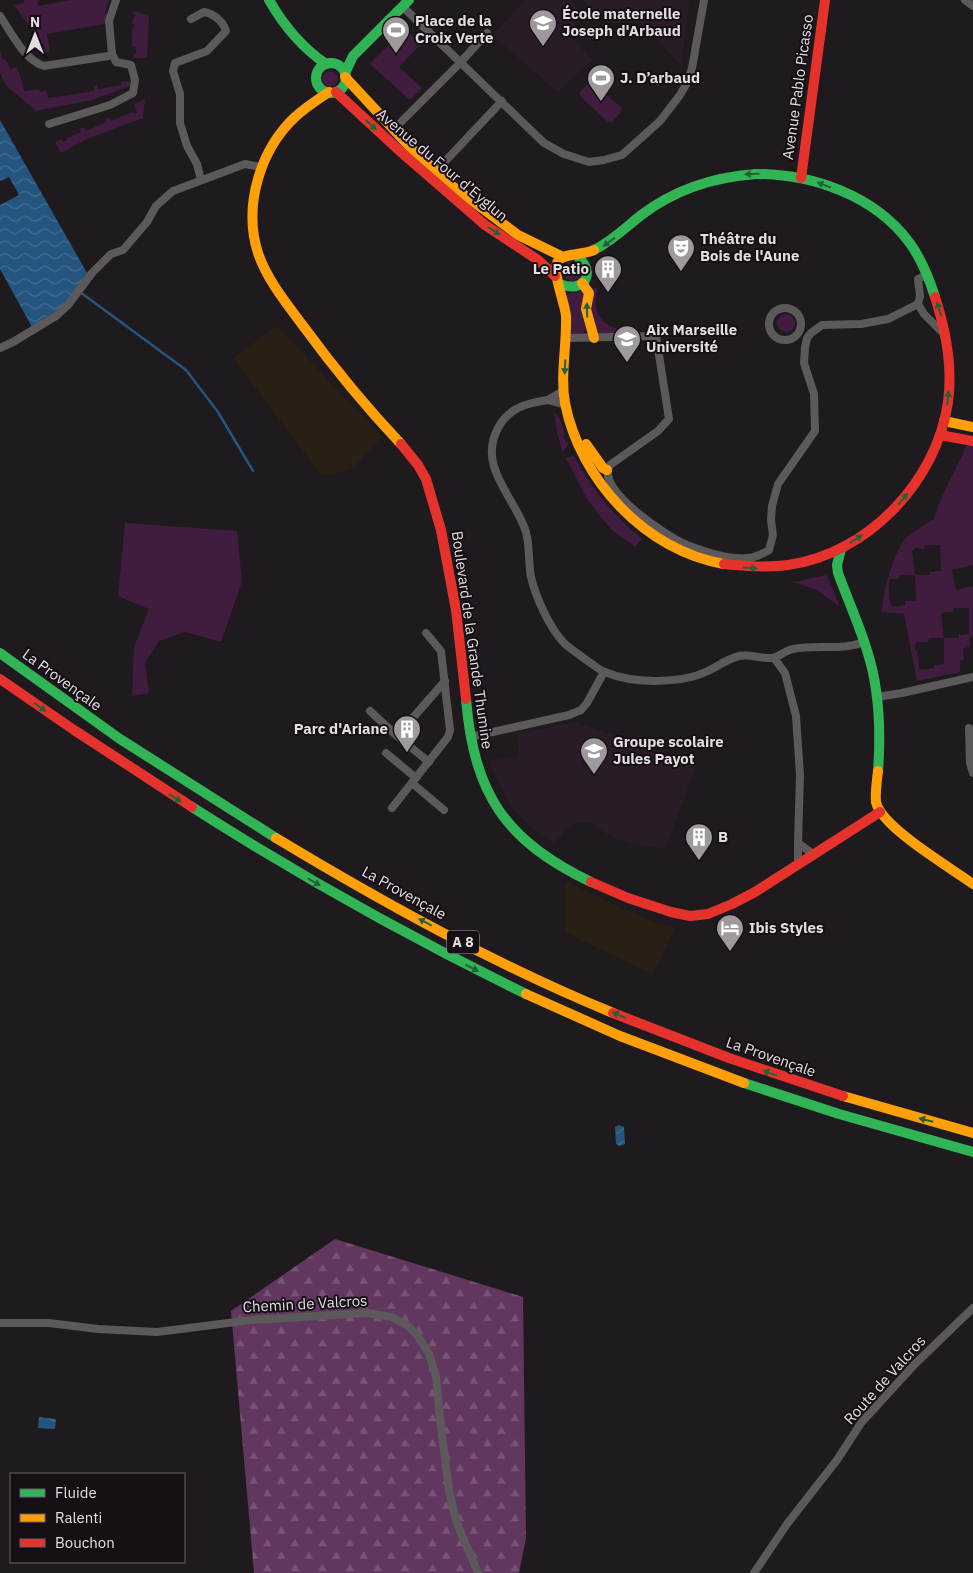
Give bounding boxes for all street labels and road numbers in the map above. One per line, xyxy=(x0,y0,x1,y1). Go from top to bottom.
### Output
street label: Avenue Pablo Picasso xyxy=(778,13,817,161)
street label: Avenue du Four d’Eyglun xyxy=(373,104,512,225)
street label: Boulevard de la Grande Thumine xyxy=(448,530,497,750)
street label: La Provençale xyxy=(19,644,106,715)
street label: La Provençale xyxy=(359,862,450,924)
road number: A 8 xyxy=(447,930,479,954)
street label: La Provençale xyxy=(724,1032,819,1081)
street label: Chemin de Valcros xyxy=(242,1291,368,1316)
street label: Route de Valcros xyxy=(840,1331,930,1428)

